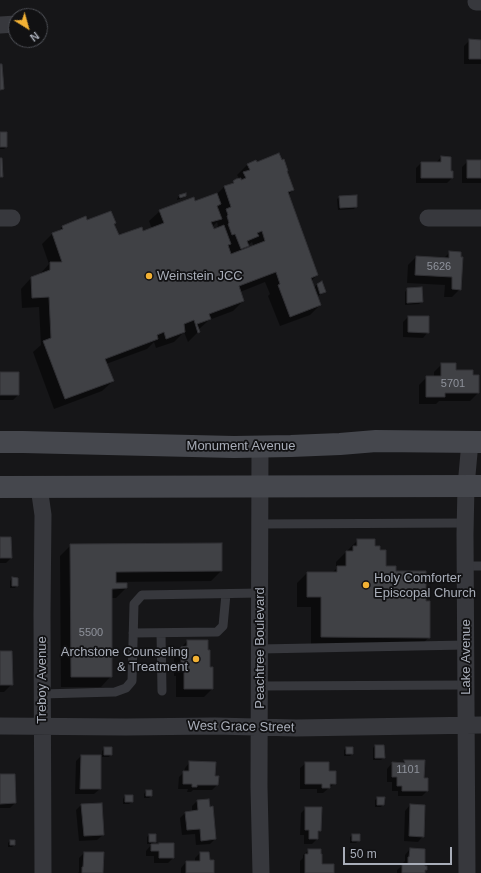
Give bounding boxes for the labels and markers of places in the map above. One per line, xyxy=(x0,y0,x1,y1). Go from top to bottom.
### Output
place label: Weinstein JCC xyxy=(157,268,243,284)
marker: Weinstein JCC xyxy=(144,271,154,281)
place label: Holy Comforter Episcopal Church xyxy=(374,570,476,601)
marker: Holy Comforter Episcopal Church xyxy=(361,580,371,590)
place label: Archstone Counseling & Treatment xyxy=(61,644,188,675)
marker: Archstone Counseling & Treatment xyxy=(191,654,201,664)

